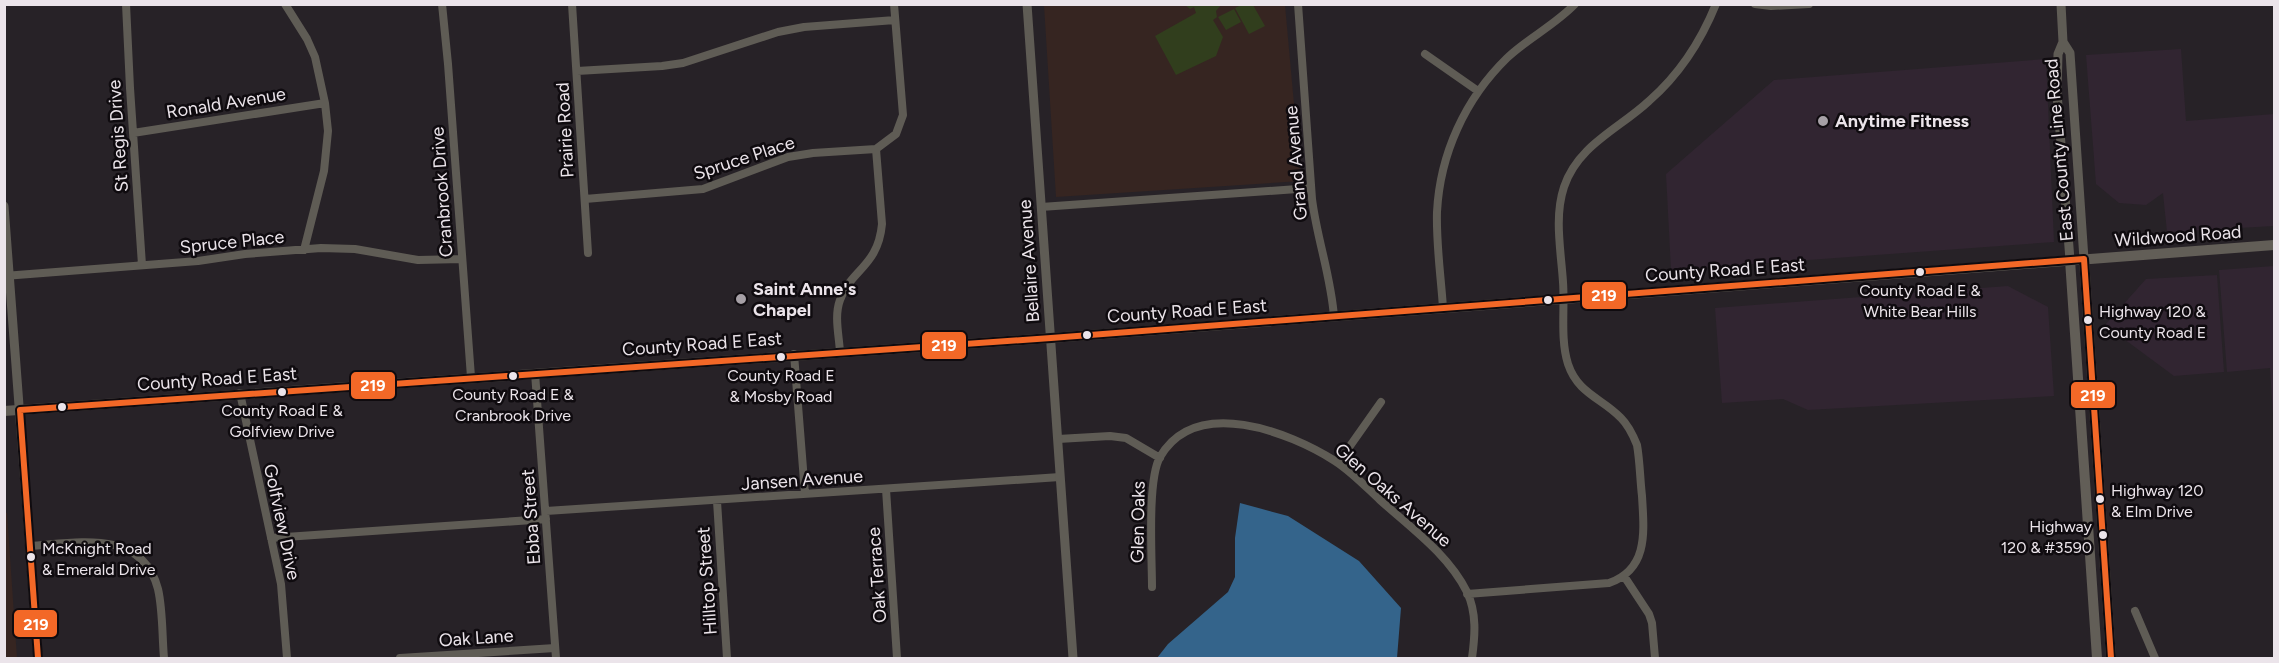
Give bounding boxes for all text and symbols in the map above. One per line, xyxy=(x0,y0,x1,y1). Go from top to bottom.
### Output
street label: East County Line Road xyxy=(2040,58,2078,242)
street label: St Regis Drive xyxy=(103,79,133,193)
street label: Prairie Road xyxy=(552,82,578,178)
street label: Ronald Avenue xyxy=(165,83,288,123)
street label: Grand Avenue xyxy=(1280,105,1312,221)
place label: Anytime Fitness xyxy=(1835,110,1970,132)
marker: Anytime Fitness xyxy=(1816,114,1830,128)
street label: Cranbrook Drive xyxy=(426,126,458,258)
street label: Spruce Place xyxy=(691,131,797,185)
street label: Bellaire Avenue xyxy=(1014,199,1044,323)
street label: Wildwood Road xyxy=(2114,221,2242,251)
street label: Spruce Place xyxy=(179,226,286,258)
street label: County Road E East xyxy=(1644,253,1806,287)
marker: County Road E & White Bear Hills xyxy=(1914,266,1926,278)
place label: Saint Anne's Chapel xyxy=(753,278,857,321)
line badge: 219 xyxy=(1581,281,1627,310)
place label: County Road E & White Bear Hills xyxy=(1859,281,1981,321)
text: 219 xyxy=(1591,286,1617,305)
marker: Saint Anne's Chapel xyxy=(734,292,748,306)
street label: County Road E East xyxy=(1106,294,1268,328)
unlabelled marker xyxy=(1542,294,1554,306)
place label: Highway 120 & County Road E xyxy=(2099,302,2206,342)
marker: Highway 120 & County Road E xyxy=(2082,314,2094,326)
street label: County Road E East xyxy=(621,327,783,361)
unlabelled marker xyxy=(1081,329,1093,341)
line badge: 219 xyxy=(921,331,967,360)
text: 219 xyxy=(931,336,957,355)
marker: County Road E & Mosby Road xyxy=(775,351,787,363)
street label: County Road E East xyxy=(136,362,298,396)
place label: County Road E & Mosby Road xyxy=(727,366,835,406)
marker: County Road E & Cranbrook Drive xyxy=(507,370,519,382)
line badge: 219 xyxy=(350,371,396,400)
text: 219 xyxy=(360,376,386,395)
line badge: 219 xyxy=(2070,381,2116,409)
place label: County Road E & Cranbrook Drive xyxy=(452,385,574,425)
marker: County Road E & Golfview Drive xyxy=(276,386,288,398)
text: 219 xyxy=(2080,386,2106,405)
unlabelled marker xyxy=(56,401,68,413)
place label: County Road E & Golfview Drive xyxy=(221,401,343,441)
street label: Glen Oaks Avenue xyxy=(1330,438,1456,552)
street label: Golfview Drive xyxy=(259,462,305,582)
street label: Jansen Avenue xyxy=(740,465,864,495)
street label: Ebba Street xyxy=(517,468,545,566)
street label: Glen Oaks xyxy=(1126,481,1150,563)
place label: Highway 120 & Elm Drive xyxy=(2111,481,2204,521)
marker: Highway 120 & Elm Drive xyxy=(2094,493,2106,505)
place label: Highway 120 & #3590 xyxy=(2001,517,2093,557)
street label: Hilltop Street xyxy=(692,526,722,636)
street label: Oak Terrace xyxy=(863,526,891,624)
marker: Highway 120 & #3590 xyxy=(2097,529,2109,541)
place label: McKnight Road & Emerald Drive xyxy=(42,539,156,579)
marker: McKnight Road & Emerald Drive xyxy=(25,551,37,563)
line badge: 219 xyxy=(13,609,58,638)
text: 219 xyxy=(23,615,49,634)
street label: Oak Lane xyxy=(438,624,514,652)

